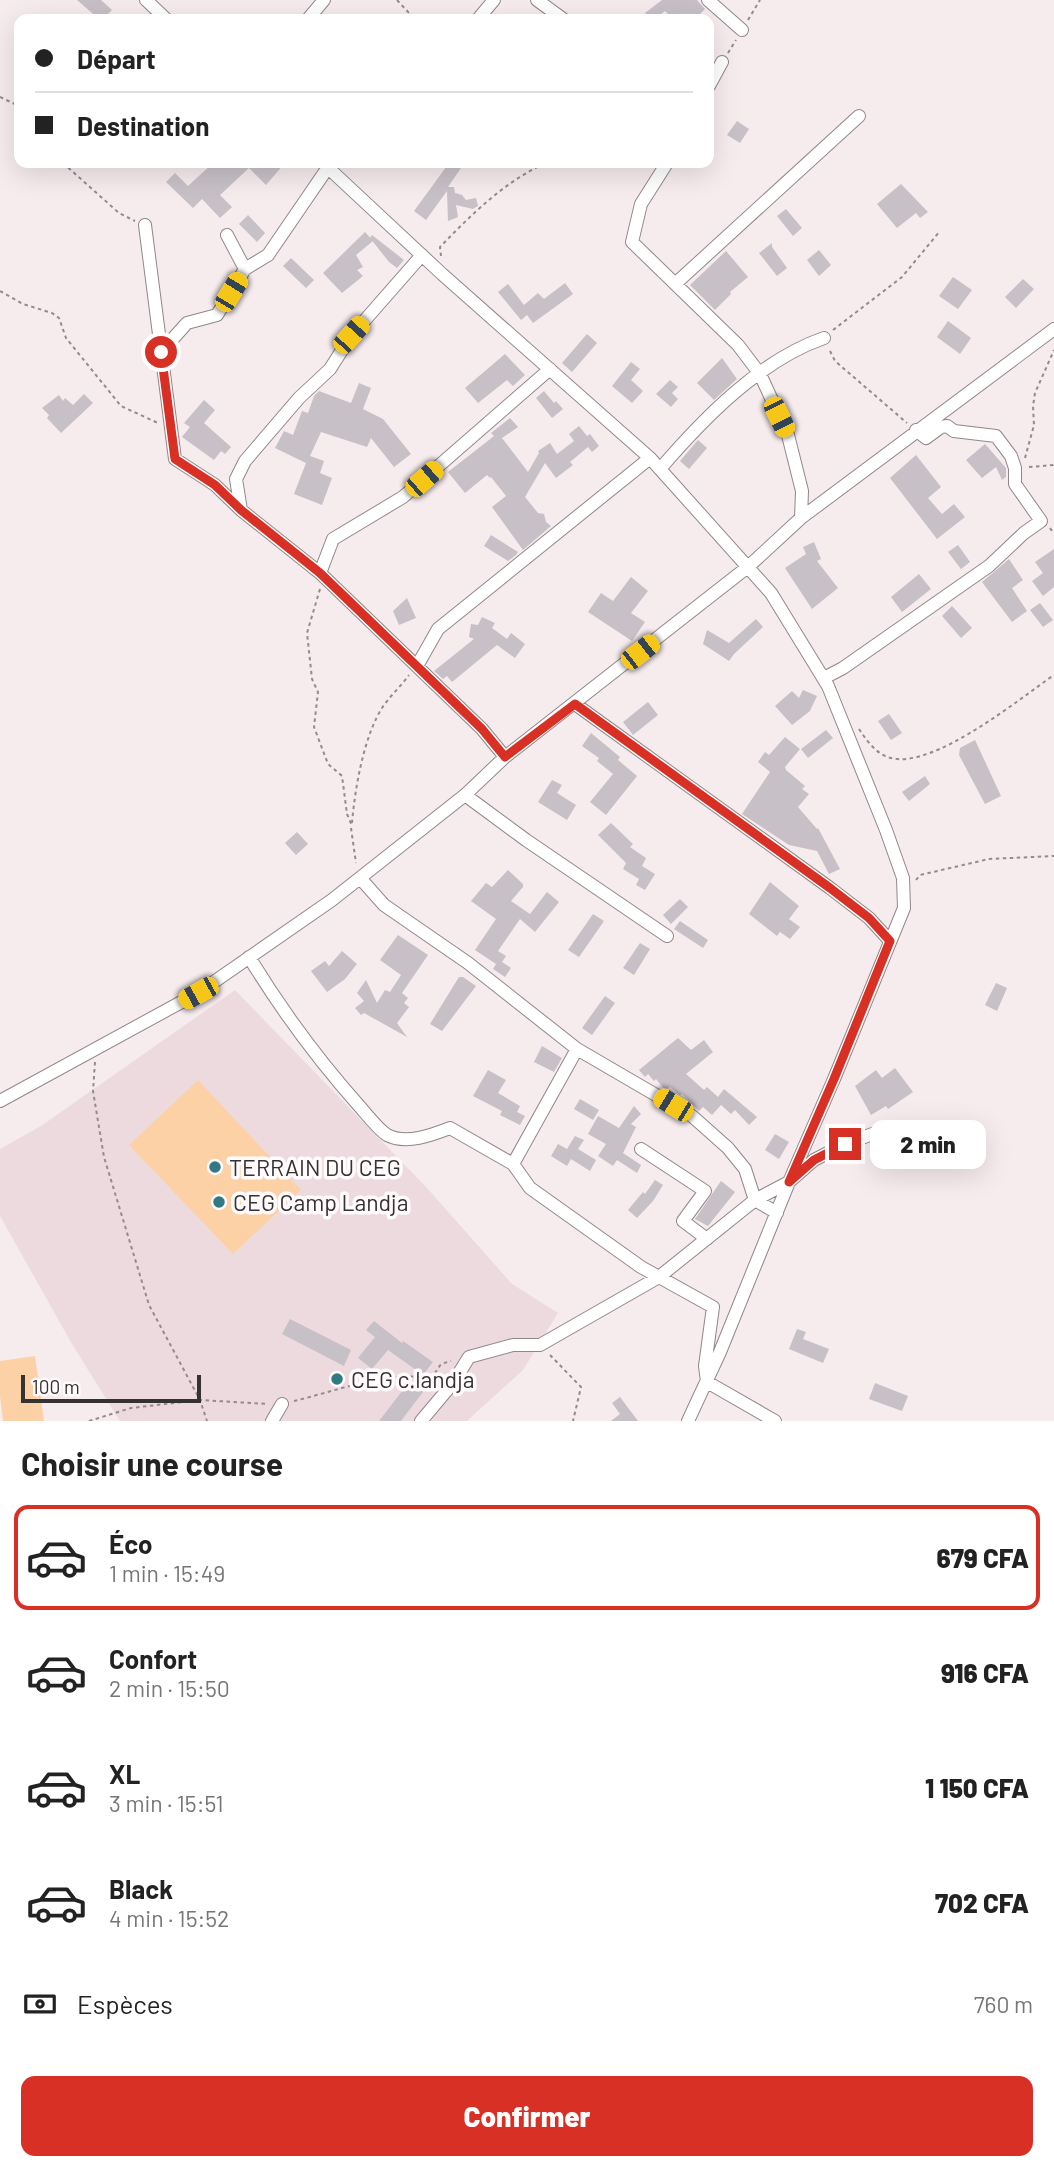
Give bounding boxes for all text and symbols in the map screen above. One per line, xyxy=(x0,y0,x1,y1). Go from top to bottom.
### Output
text: Départ xyxy=(77,43,156,74)
text: Destination xyxy=(77,110,210,141)
car xyxy=(212,269,251,315)
car xyxy=(330,312,373,358)
route start xyxy=(145,336,177,368)
car xyxy=(761,394,798,440)
car xyxy=(402,457,447,501)
car xyxy=(617,631,664,673)
car xyxy=(175,974,222,1012)
car xyxy=(650,1085,697,1125)
callout: 2 min xyxy=(870,1120,985,1168)
route end xyxy=(829,1128,861,1160)
text: 2 min xyxy=(900,1130,956,1158)
place label: TERRAIN DU CEG xyxy=(229,1153,401,1181)
marker: TERRAIN DU CEG xyxy=(207,1159,223,1175)
place label: CEG Camp Landja xyxy=(233,1188,408,1216)
marker: CEG Camp Landja xyxy=(211,1194,227,1210)
place label: CEG c.landja xyxy=(351,1365,475,1393)
marker: CEG c.landja xyxy=(329,1371,345,1387)
scale bar xyxy=(21,1372,201,1404)
text: 100 m xyxy=(32,1375,80,1398)
text: Choisir une course xyxy=(21,1444,283,1482)
icon: car xyxy=(25,1526,88,1589)
text: Éco xyxy=(109,1528,152,1559)
text: 679 CFA xyxy=(937,1542,1029,1573)
text: 1 min · 15:49 xyxy=(109,1559,225,1587)
icon: car xyxy=(25,1641,88,1704)
text: Confort xyxy=(109,1643,197,1674)
text: 916 CFA xyxy=(941,1657,1029,1688)
text: 2 min · 15:50 xyxy=(109,1674,230,1702)
icon: car xyxy=(25,1756,88,1819)
text: XL xyxy=(109,1758,140,1789)
text: 1 150 CFA xyxy=(925,1772,1029,1803)
text: 3 min · 15:51 xyxy=(109,1789,224,1817)
icon: car xyxy=(25,1871,88,1934)
text: Black xyxy=(109,1873,173,1904)
text: 702 CFA xyxy=(935,1887,1029,1918)
text: 4 min · 15:52 xyxy=(109,1904,229,1932)
icon: cash xyxy=(21,1985,59,2023)
text: Espèces xyxy=(77,1988,173,2019)
text: 760 m xyxy=(974,1990,1033,2018)
button: Confirmer xyxy=(21,2076,1033,2156)

